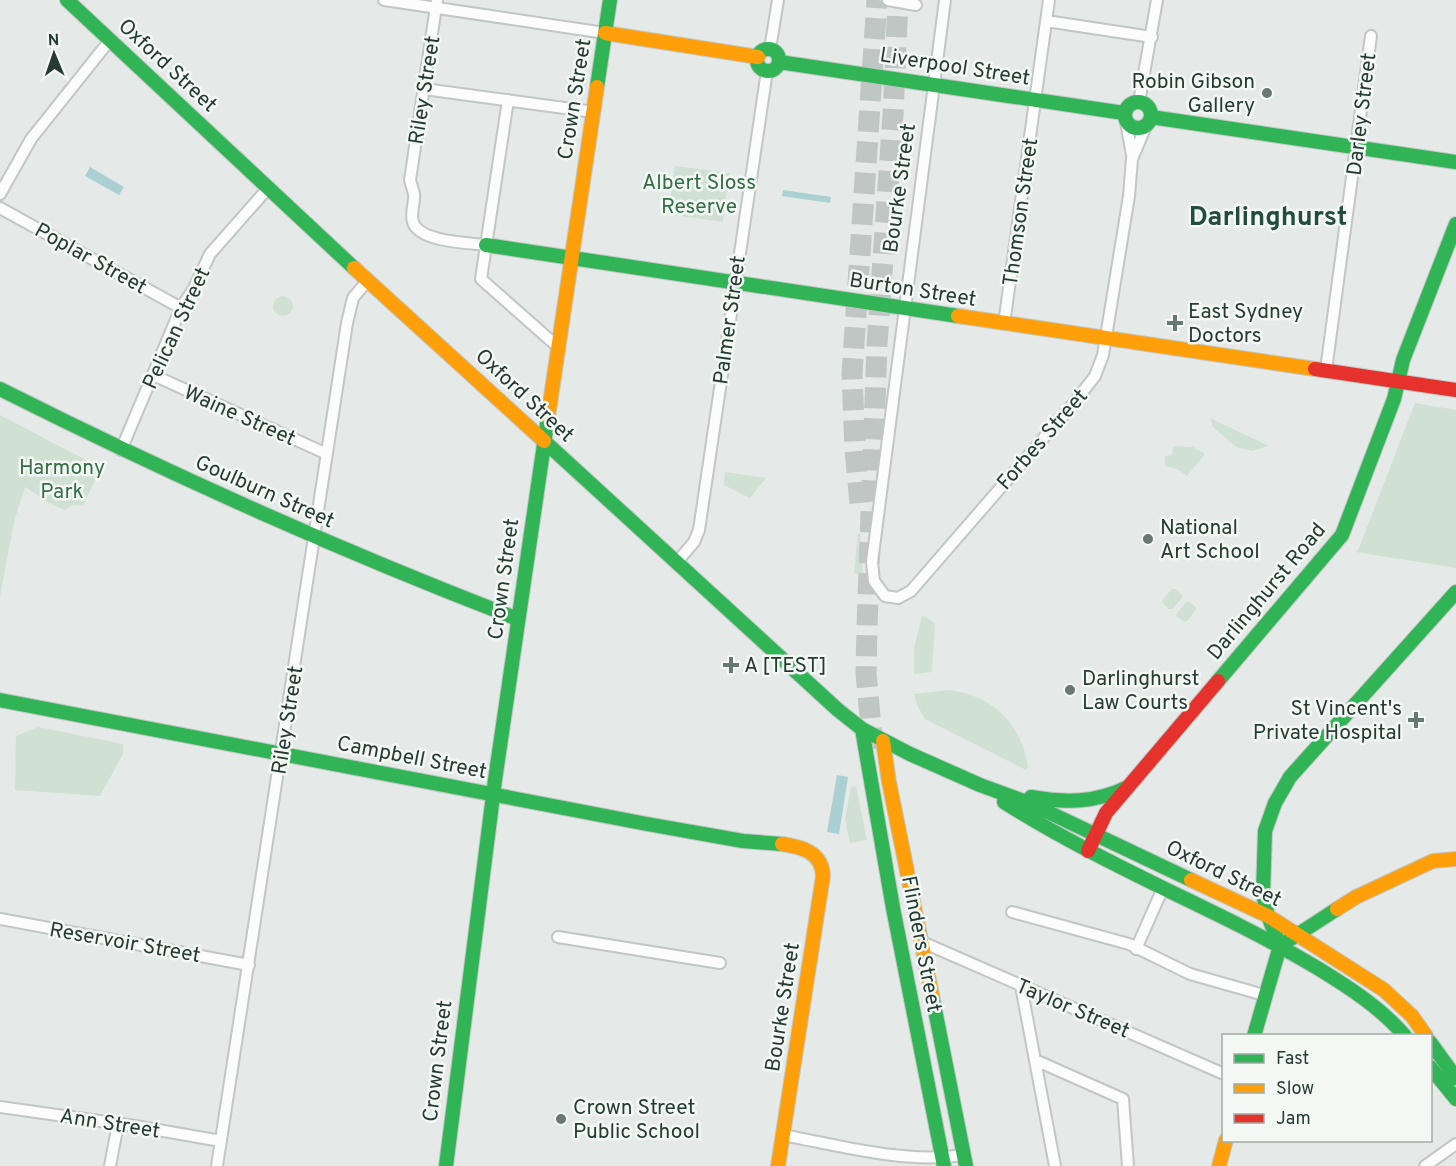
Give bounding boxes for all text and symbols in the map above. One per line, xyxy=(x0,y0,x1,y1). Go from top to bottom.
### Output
street label: Oxford Street xyxy=(112,13,222,119)
north arrow xyxy=(24,24,84,84)
text: N xyxy=(47,31,60,51)
street label: Riley Street xyxy=(404,34,447,146)
street label: Crown Street xyxy=(553,37,598,162)
street label: Liverpool Street xyxy=(878,42,1032,93)
street label: Darley Street xyxy=(1342,51,1383,177)
place label: Robin Gibson Gallery xyxy=(1131,69,1255,120)
marker: Robin Gibson Gallery xyxy=(1260,86,1274,100)
street label: Bourke Street xyxy=(878,122,923,255)
street label: Thomson Street xyxy=(998,136,1045,288)
park label: Albert Sloss Reserve xyxy=(642,170,756,221)
district label: Darlinghurst xyxy=(1189,201,1347,235)
street label: Poplar Street xyxy=(29,217,151,301)
street label: Palmer Street xyxy=(708,254,753,386)
street label: Pelican Street xyxy=(137,263,217,394)
street label: Burton Street xyxy=(847,267,978,314)
place label: East Sydney Doctors xyxy=(1188,299,1303,350)
marker: East Sydney Doctors xyxy=(1166,314,1184,332)
street label: Oxford Street xyxy=(469,343,579,449)
street label: Waine Street xyxy=(179,380,300,453)
street label: Forbes Street xyxy=(992,384,1095,496)
street label: Goulburn Street xyxy=(190,450,338,535)
park label: Harmony Park xyxy=(19,455,105,506)
place label: National Art School xyxy=(1160,515,1260,566)
street label: Crown Street xyxy=(483,517,526,642)
street label: Darlinghurst Road xyxy=(1202,518,1332,666)
marker: National Art School xyxy=(1141,532,1155,546)
place label: A [TEST] xyxy=(744,653,827,680)
marker: A [TEST] xyxy=(722,656,740,674)
street label: Riley Street xyxy=(267,664,310,776)
place label: Darlinghurst Law Courts xyxy=(1082,666,1199,717)
marker: Darlinghurst Law Courts xyxy=(1063,683,1077,697)
place label: St Vincent's Private Hospital xyxy=(1253,696,1402,747)
marker: St Vincent's Private Hospital xyxy=(1407,711,1425,729)
street label: Campbell Street xyxy=(335,731,489,786)
street label: Oxford Street xyxy=(1161,835,1286,914)
street label: Flinders Street xyxy=(894,874,947,1015)
street label: Reservoir Street xyxy=(47,917,202,970)
street label: Bourke Street xyxy=(760,941,807,1074)
street label: Taylor Street xyxy=(1011,973,1133,1045)
street label: Crown Street xyxy=(418,999,459,1124)
legend xyxy=(1222,1034,1432,1142)
text: Fast xyxy=(1276,1048,1309,1071)
text: Slow xyxy=(1276,1078,1314,1101)
place label: Crown Street Public School xyxy=(573,1095,700,1146)
street label: Ann Street xyxy=(58,1103,162,1146)
text: Jam xyxy=(1276,1108,1311,1131)
marker: Crown Street Public School xyxy=(554,1112,568,1126)

